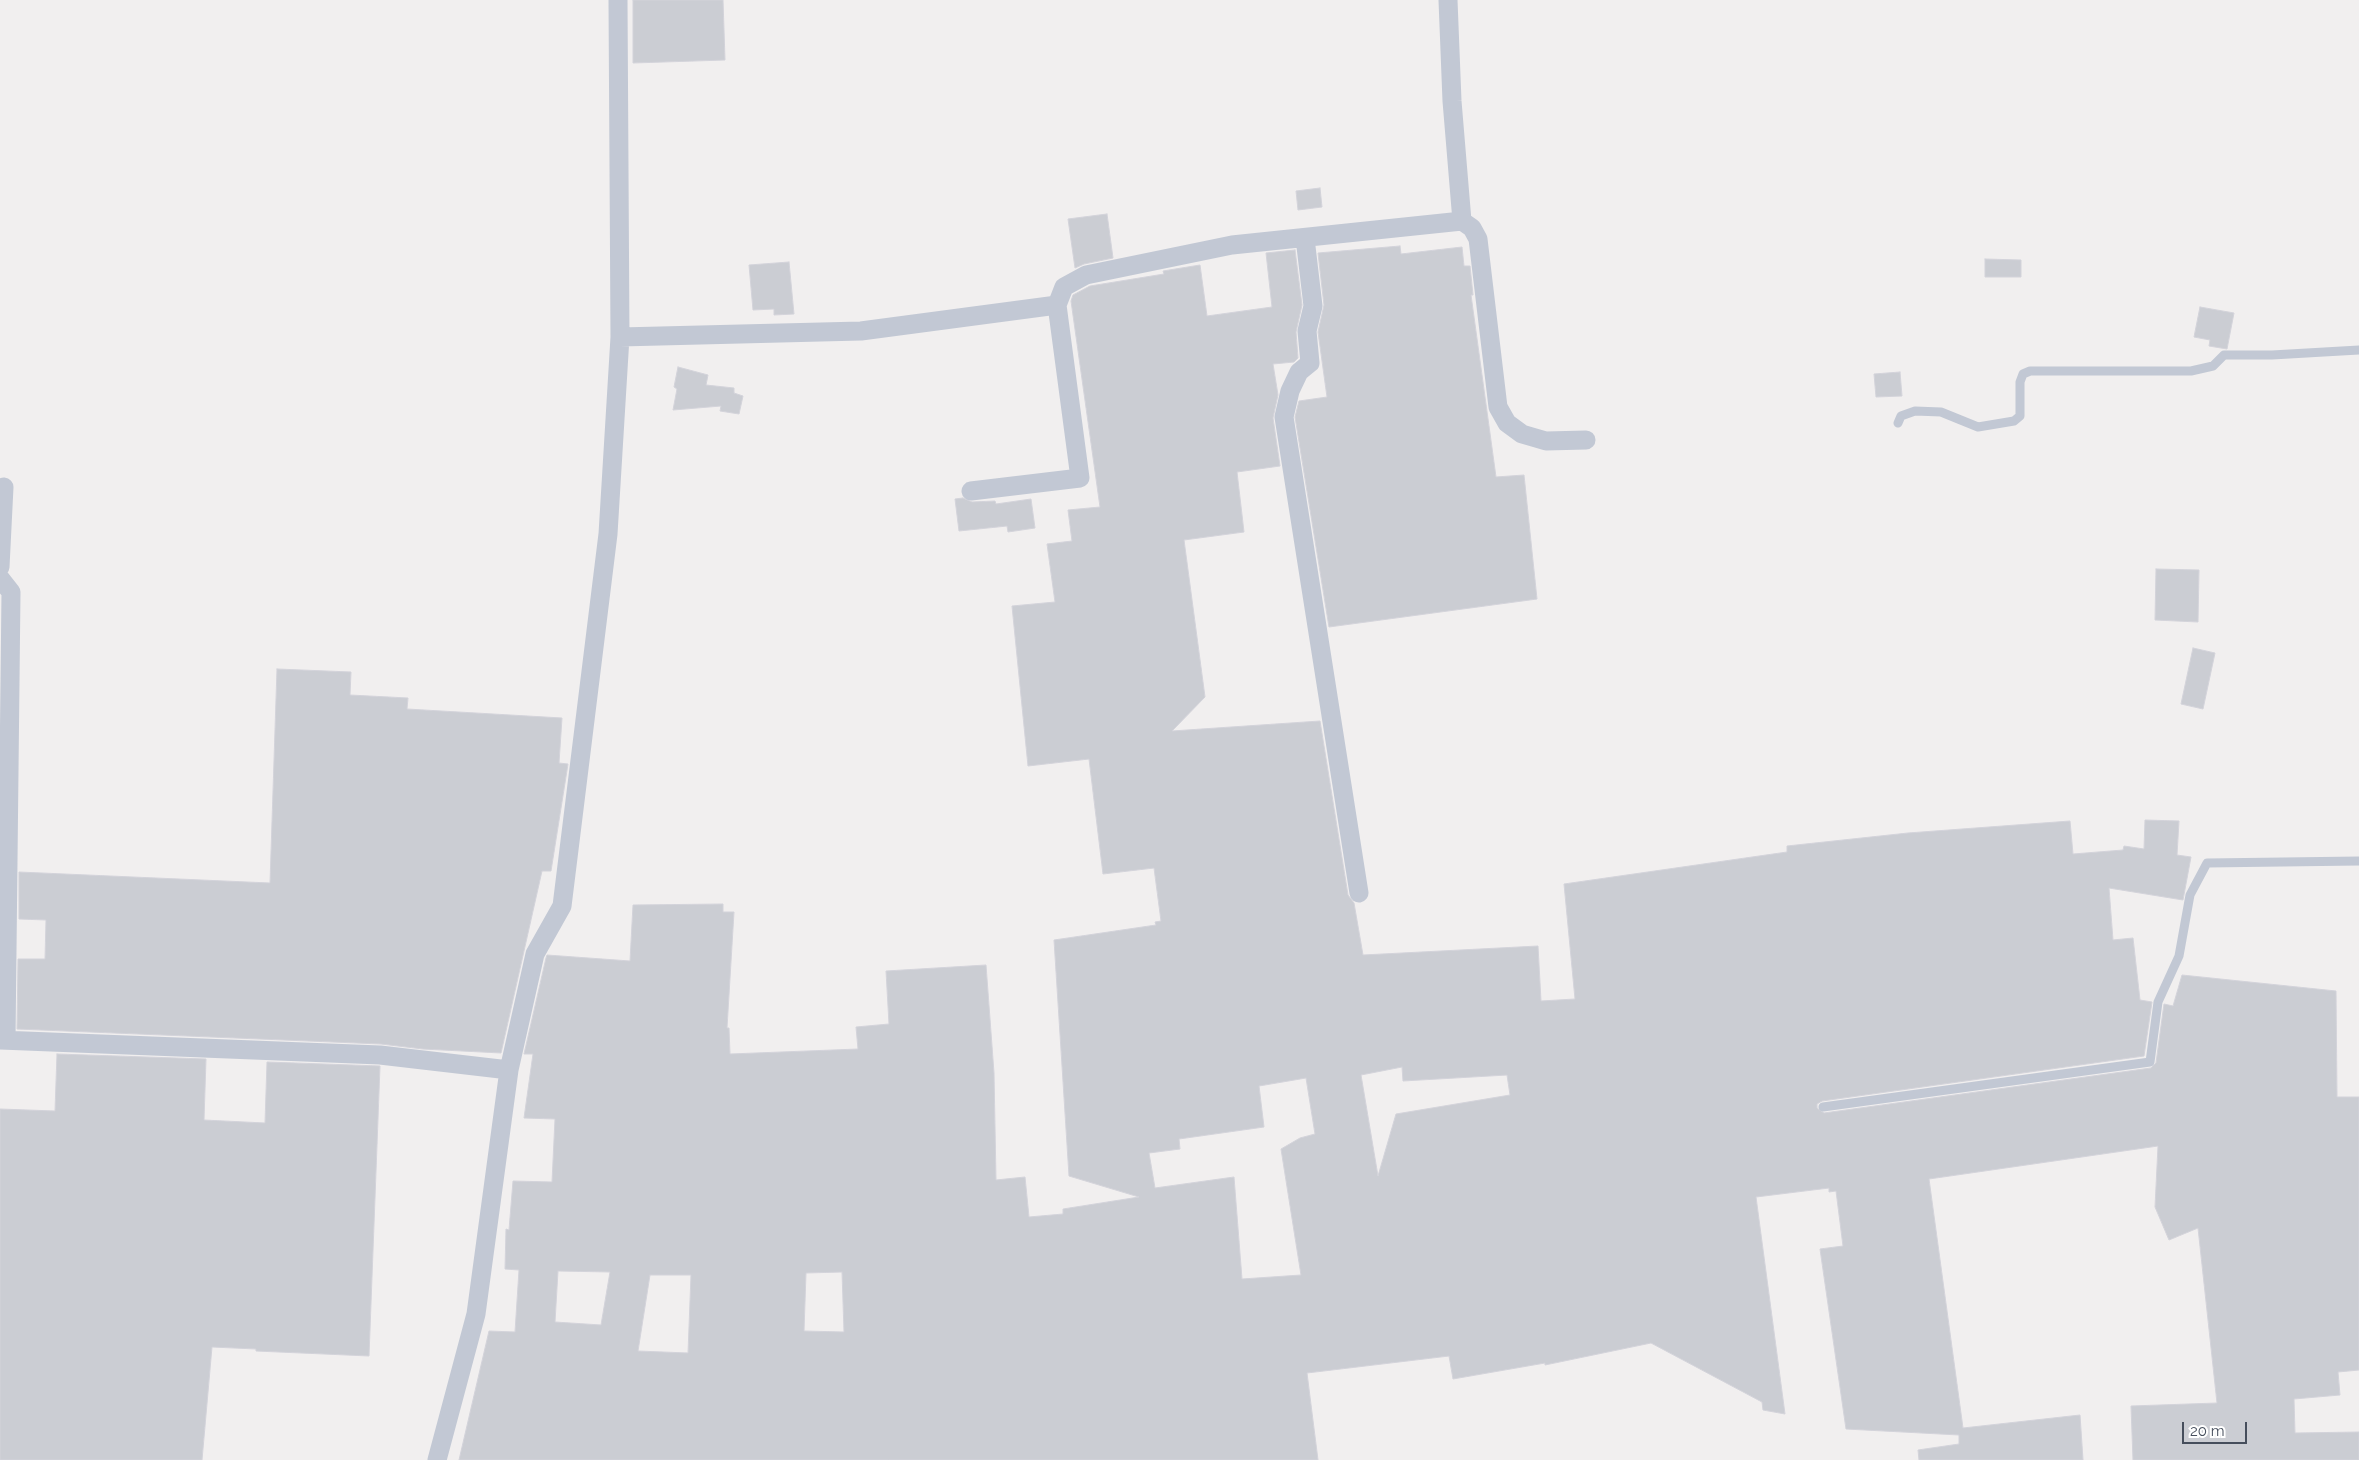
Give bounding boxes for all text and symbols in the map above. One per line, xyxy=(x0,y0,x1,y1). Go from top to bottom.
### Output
scale bar xyxy=(2184,1412,2249,1444)
text: 20 m xyxy=(2190,1422,2225,1440)

